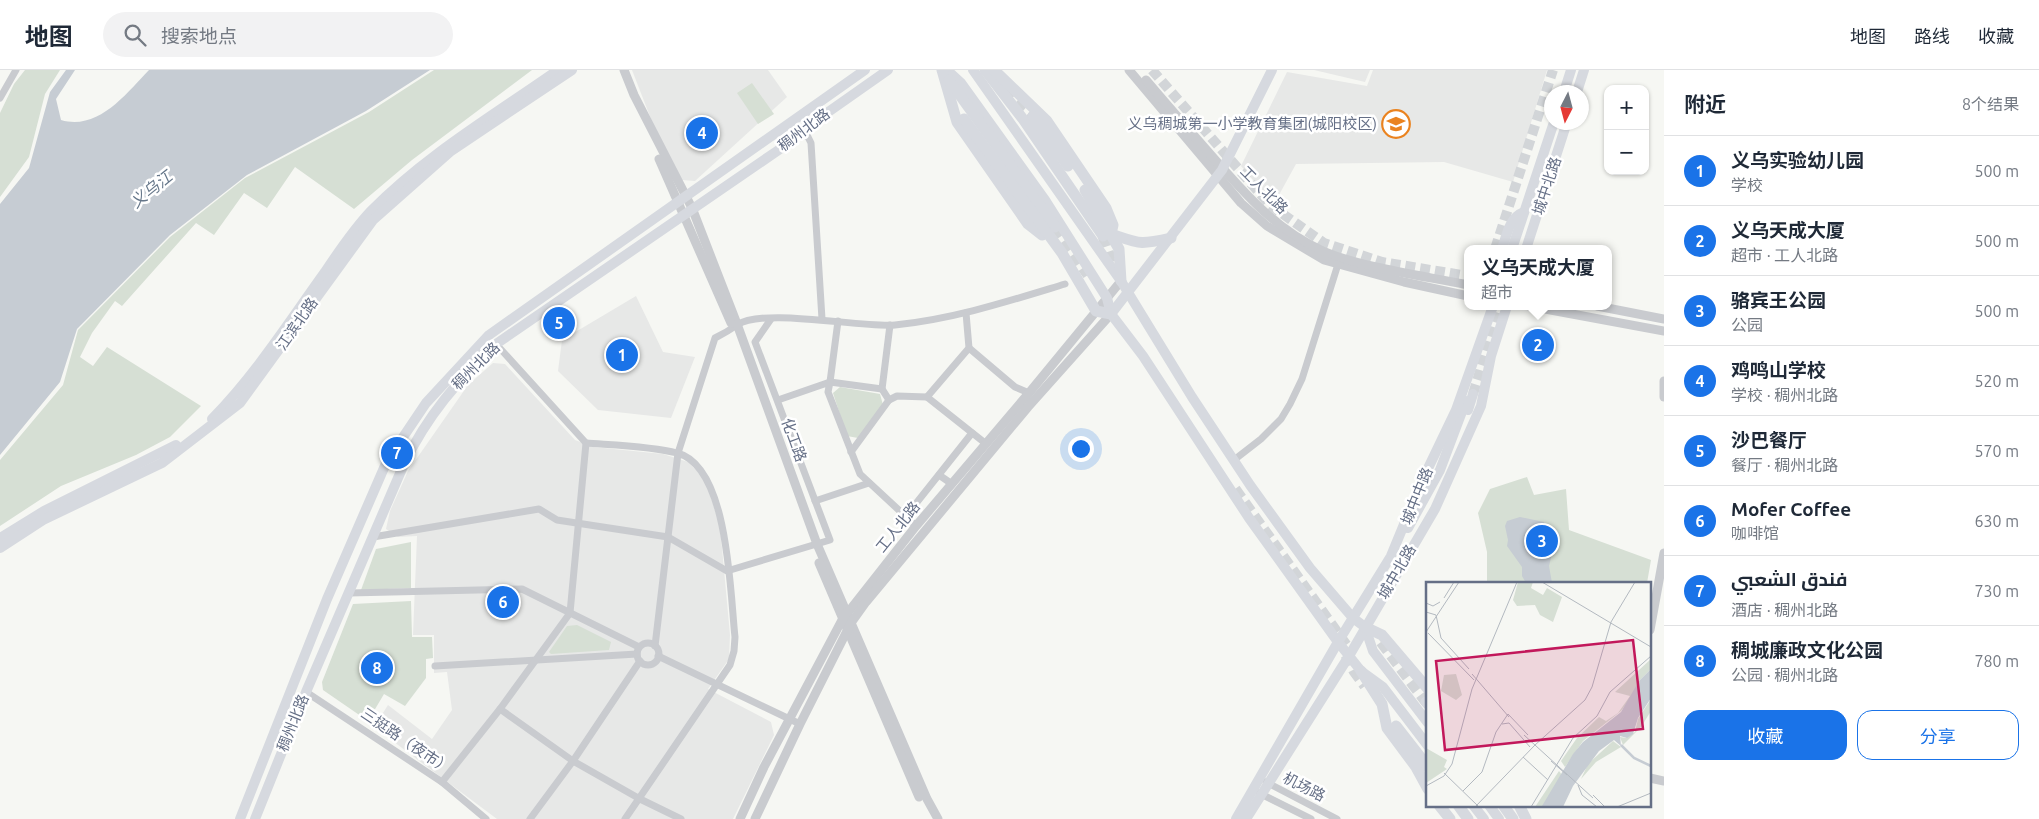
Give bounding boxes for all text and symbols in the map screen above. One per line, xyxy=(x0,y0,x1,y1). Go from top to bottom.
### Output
search box xyxy=(103,12,453,57)
icon: search xyxy=(121,21,149,49)
text: 地图 xyxy=(25,23,73,50)
text: 搜索地点 xyxy=(161,25,237,47)
text: 地图 xyxy=(1850,26,1886,46)
text: 路线 xyxy=(1914,26,1950,46)
text: 收藏 xyxy=(1978,26,2014,46)
north arrow xyxy=(1544,85,1589,130)
map controls xyxy=(1604,85,1649,175)
button: + xyxy=(1604,85,1649,130)
text: 附近 xyxy=(1684,92,1726,116)
text: 8个结果 xyxy=(1962,95,2019,113)
street label: 稠州北路 xyxy=(775,105,833,154)
school or university icon: 义乌稠城第一小学教育集团(城阳校区) xyxy=(1381,109,1411,139)
pin: 4 xyxy=(686,114,718,152)
place label: 义乌稠城第一小学教育集团(城阳校区) xyxy=(1128,115,1377,132)
button: − xyxy=(1604,130,1649,175)
text: 义乌实验幼儿园 xyxy=(1731,149,1864,171)
street label: 城中北路 xyxy=(1529,155,1564,217)
street label: 工人北路 xyxy=(1237,162,1292,217)
text: 1 xyxy=(1695,162,1705,180)
text: 500 m xyxy=(1974,162,2019,180)
water label: 义乌江 xyxy=(127,166,177,211)
text: 学校 xyxy=(1731,176,1763,194)
text: 义乌天成大厦 xyxy=(1731,219,1845,241)
text: 2 xyxy=(1695,232,1705,250)
text: 500 m xyxy=(1974,232,2019,250)
popup xyxy=(1464,245,1612,310)
text: 超市 · 工人北路 xyxy=(1731,246,1838,264)
text: 义乌天成大厦 xyxy=(1481,256,1595,278)
text: 超市 xyxy=(1481,283,1513,301)
text: 骆宾王公园 xyxy=(1731,289,1826,311)
street label: 江滨北路 xyxy=(272,294,321,353)
text: 3 xyxy=(1695,302,1705,320)
text: 500 m xyxy=(1974,302,2019,320)
pin: 5 xyxy=(543,304,575,342)
text: 公园 xyxy=(1731,316,1763,334)
pin: 2 xyxy=(1522,326,1554,364)
pin: 1 xyxy=(606,336,638,374)
street label: 稠州北路 xyxy=(448,338,503,393)
text: 鸡鸣山学校 xyxy=(1731,359,1826,381)
text: 4 xyxy=(1695,372,1705,390)
text: 520 m xyxy=(1974,372,2019,390)
text: 学校 · 稠州北路 xyxy=(1731,386,1838,404)
street label: 化工路 xyxy=(779,416,810,464)
text: 沙巴餐厅 xyxy=(1731,429,1807,451)
pin: 7 xyxy=(381,434,413,472)
your location xyxy=(1068,436,1094,462)
text: 5 xyxy=(1695,442,1705,460)
text: 570 m xyxy=(1974,442,2019,460)
text: 餐厅 · 稠州北路 xyxy=(1731,456,1838,474)
street label: 城中中路 xyxy=(1397,465,1436,527)
street label: 工人北路 xyxy=(872,498,923,555)
text: Mofer Coffee xyxy=(1731,498,1851,520)
text: 6 xyxy=(1695,512,1705,530)
text: 630 m xyxy=(1974,512,2019,530)
pin: 3 xyxy=(1526,522,1558,560)
text: 咖啡馆 xyxy=(1731,524,1779,542)
street label: 城中北路 xyxy=(1374,542,1419,602)
text: فندق الشعبي xyxy=(1731,568,1848,590)
inset map xyxy=(1426,582,1652,806)
text: 7 xyxy=(1695,582,1705,600)
text: 730 m xyxy=(1974,582,2019,600)
pin: 6 xyxy=(487,583,519,621)
text: 酒店 · 稠州北路 xyxy=(1731,601,1838,619)
text: 稠城廉政文化公园 xyxy=(1731,639,1883,661)
pin: 8 xyxy=(361,649,393,687)
text: 8 xyxy=(1695,652,1705,670)
text: 780 m xyxy=(1974,652,2019,670)
text: 公园 · 稠州北路 xyxy=(1731,666,1838,684)
street label: 稠州北路 xyxy=(273,692,312,754)
street label: 三挺路（夜市） xyxy=(358,704,455,777)
button: 收藏 xyxy=(1684,710,1847,760)
button: 分享 xyxy=(1857,710,2019,760)
street label: 机场路 xyxy=(1280,769,1328,804)

